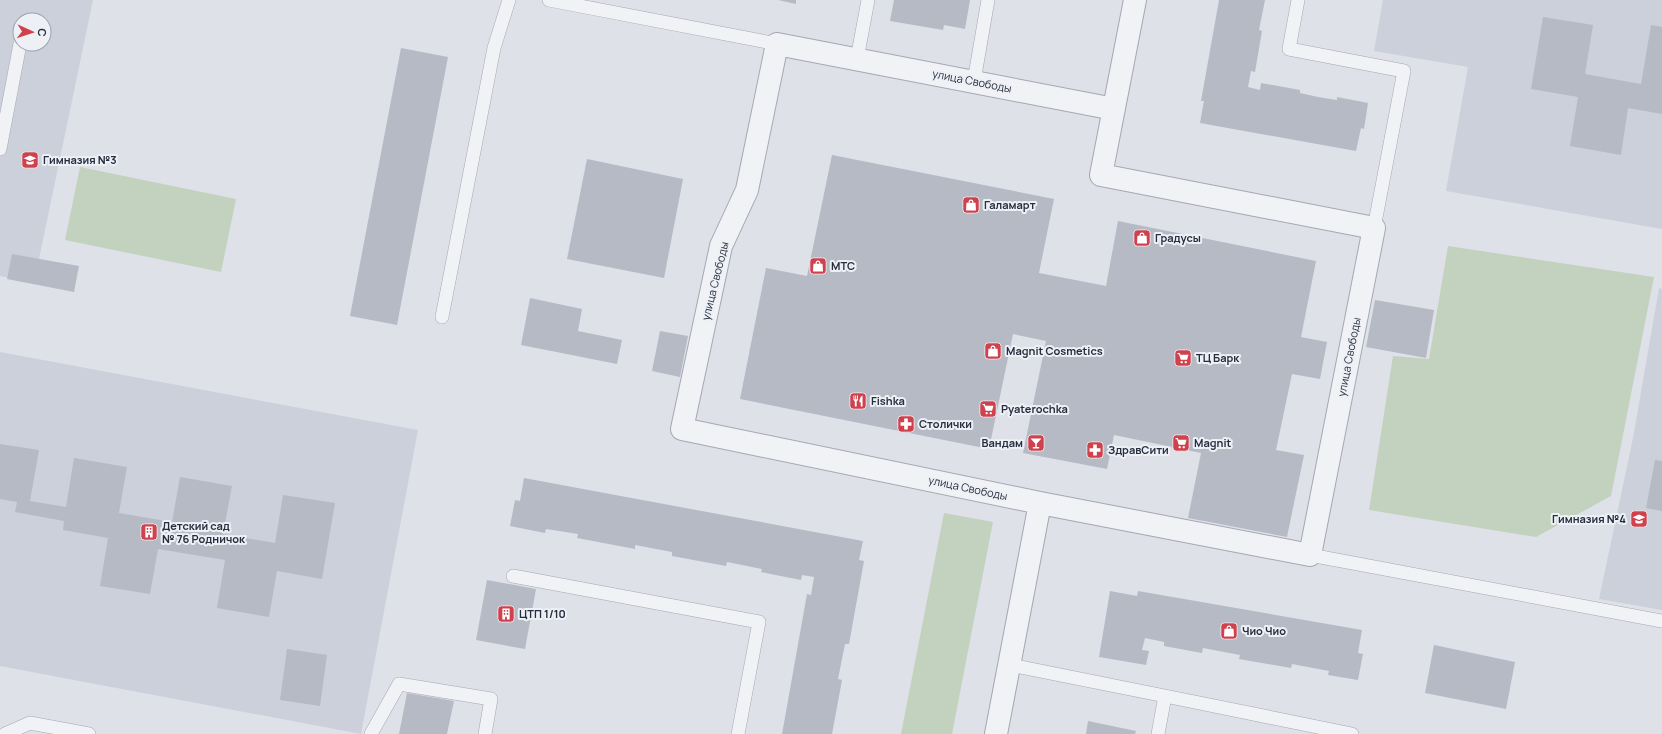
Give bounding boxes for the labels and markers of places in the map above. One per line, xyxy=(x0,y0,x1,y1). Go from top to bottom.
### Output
school or university icon: Гимназия №3 xyxy=(20,150,40,170)
place label: Гимназия №3 xyxy=(43,152,117,167)
shop icon: Галамарт xyxy=(961,195,981,215)
place label: Галамарт xyxy=(984,197,1036,212)
shop icon: Градусы xyxy=(1132,228,1152,248)
place label: Градусы xyxy=(1155,230,1201,245)
shop icon: МТС xyxy=(808,256,828,276)
place label: МТС xyxy=(831,258,855,273)
shop icon: Magnit Cosmetics xyxy=(983,341,1003,361)
place label: Magnit Cosmetics xyxy=(1006,343,1103,358)
supermarket icon: ТЦ Барк xyxy=(1173,348,1193,368)
place label: ТЦ Барк xyxy=(1196,350,1240,365)
restaurant icon: Fishka xyxy=(848,391,868,411)
place label: Fishka xyxy=(871,393,905,408)
supermarket icon: Pyaterochka xyxy=(978,399,998,419)
place label: Pyaterochka xyxy=(1001,401,1068,416)
pharmacy icon: Столички xyxy=(896,414,916,434)
place label: Столички xyxy=(919,416,972,431)
bar icon: Вандам xyxy=(1026,433,1046,453)
supermarket icon: Magnit xyxy=(1171,433,1191,453)
place label: Вандам xyxy=(982,435,1023,450)
place label: Magnit xyxy=(1194,435,1231,450)
pharmacy icon: ЗдравСити xyxy=(1085,440,1105,460)
place label: ЗдравСити xyxy=(1108,442,1169,457)
school or university icon: Гимназия №4 xyxy=(1629,509,1649,529)
place label: Гимназия №4 xyxy=(1552,511,1626,526)
place label: Детский сад № 76 Родничок xyxy=(162,518,246,546)
building icon: Детский сад № 76 Родничок xyxy=(139,522,159,542)
building icon: ЦТП 1/10 xyxy=(496,604,516,624)
place label: ЦТП 1/10 xyxy=(519,606,566,621)
shop icon: Чио Чио xyxy=(1219,621,1239,641)
place label: Чио Чио xyxy=(1242,623,1286,638)

